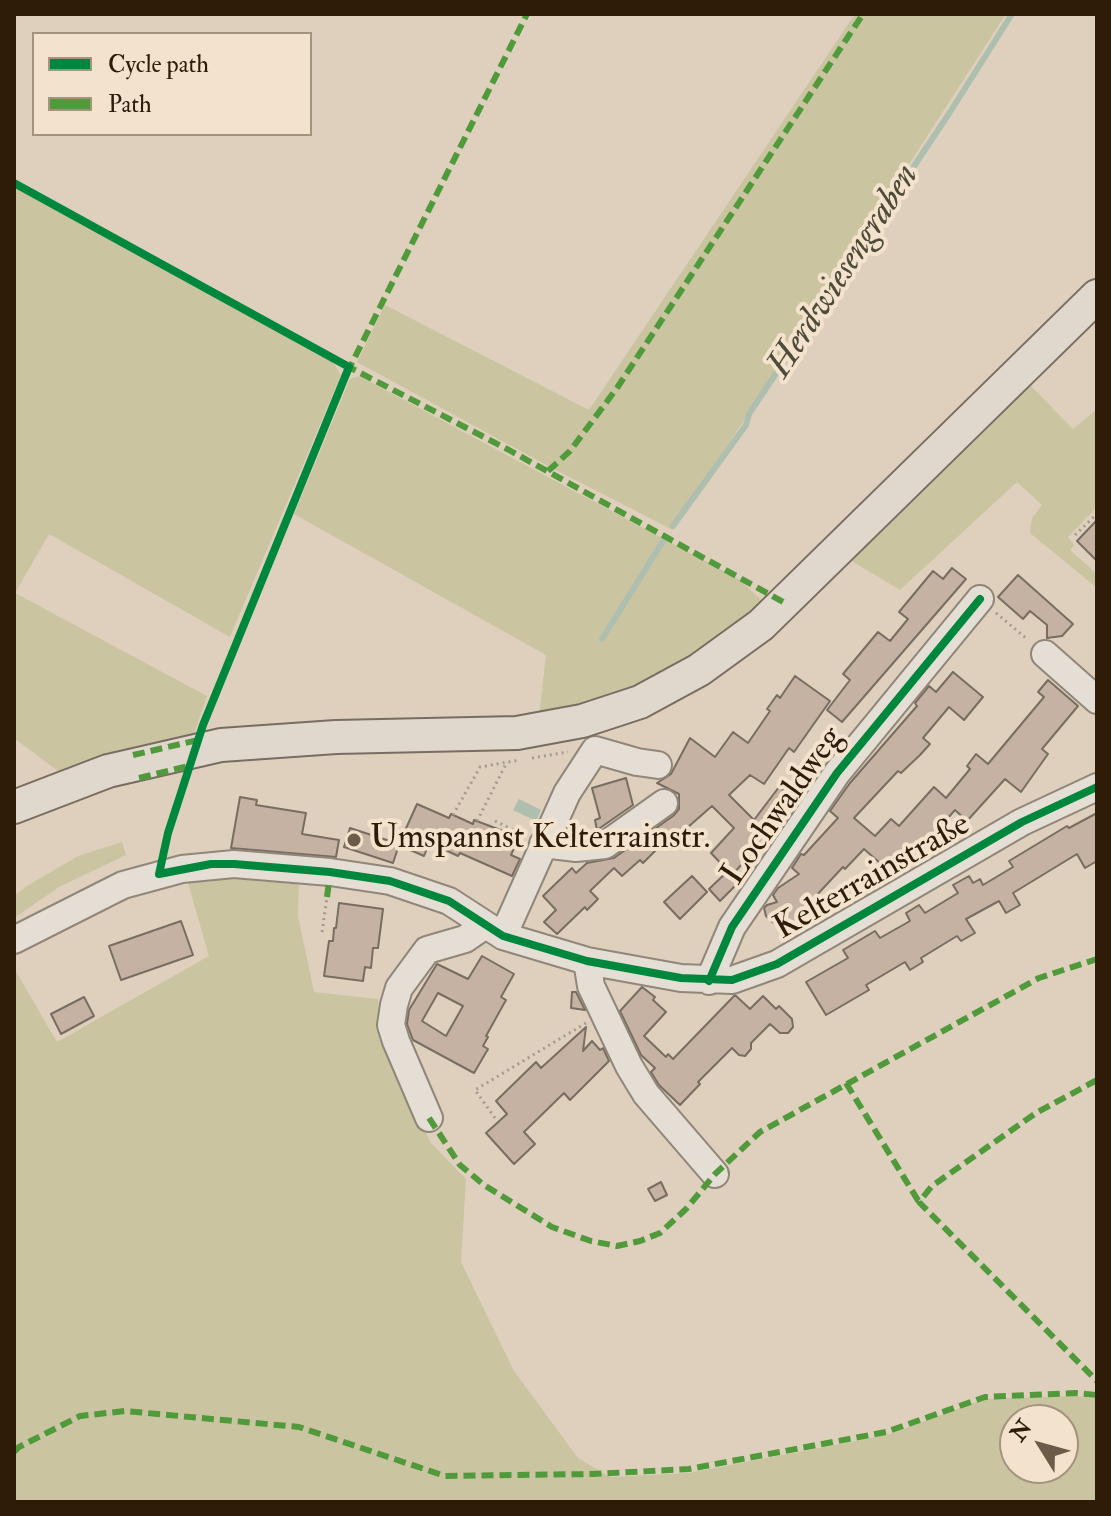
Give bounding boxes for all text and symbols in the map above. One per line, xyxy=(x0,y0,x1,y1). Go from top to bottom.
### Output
legend xyxy=(32,32,312,136)
text: Cycle path xyxy=(108,49,209,80)
text: Path xyxy=(108,89,152,120)
water label: Herdwiesengraben xyxy=(760,157,930,387)
street label: Lochwaldweg xyxy=(715,720,853,894)
street label: Kelterrainstraße xyxy=(768,806,978,950)
place label: Umspannst Kelterrainstr. xyxy=(370,820,710,860)
marker: Umspannst Kelterrainstr. xyxy=(345,831,363,849)
north arrow xyxy=(999,1404,1079,1484)
text: N xyxy=(1004,1414,1039,1447)

